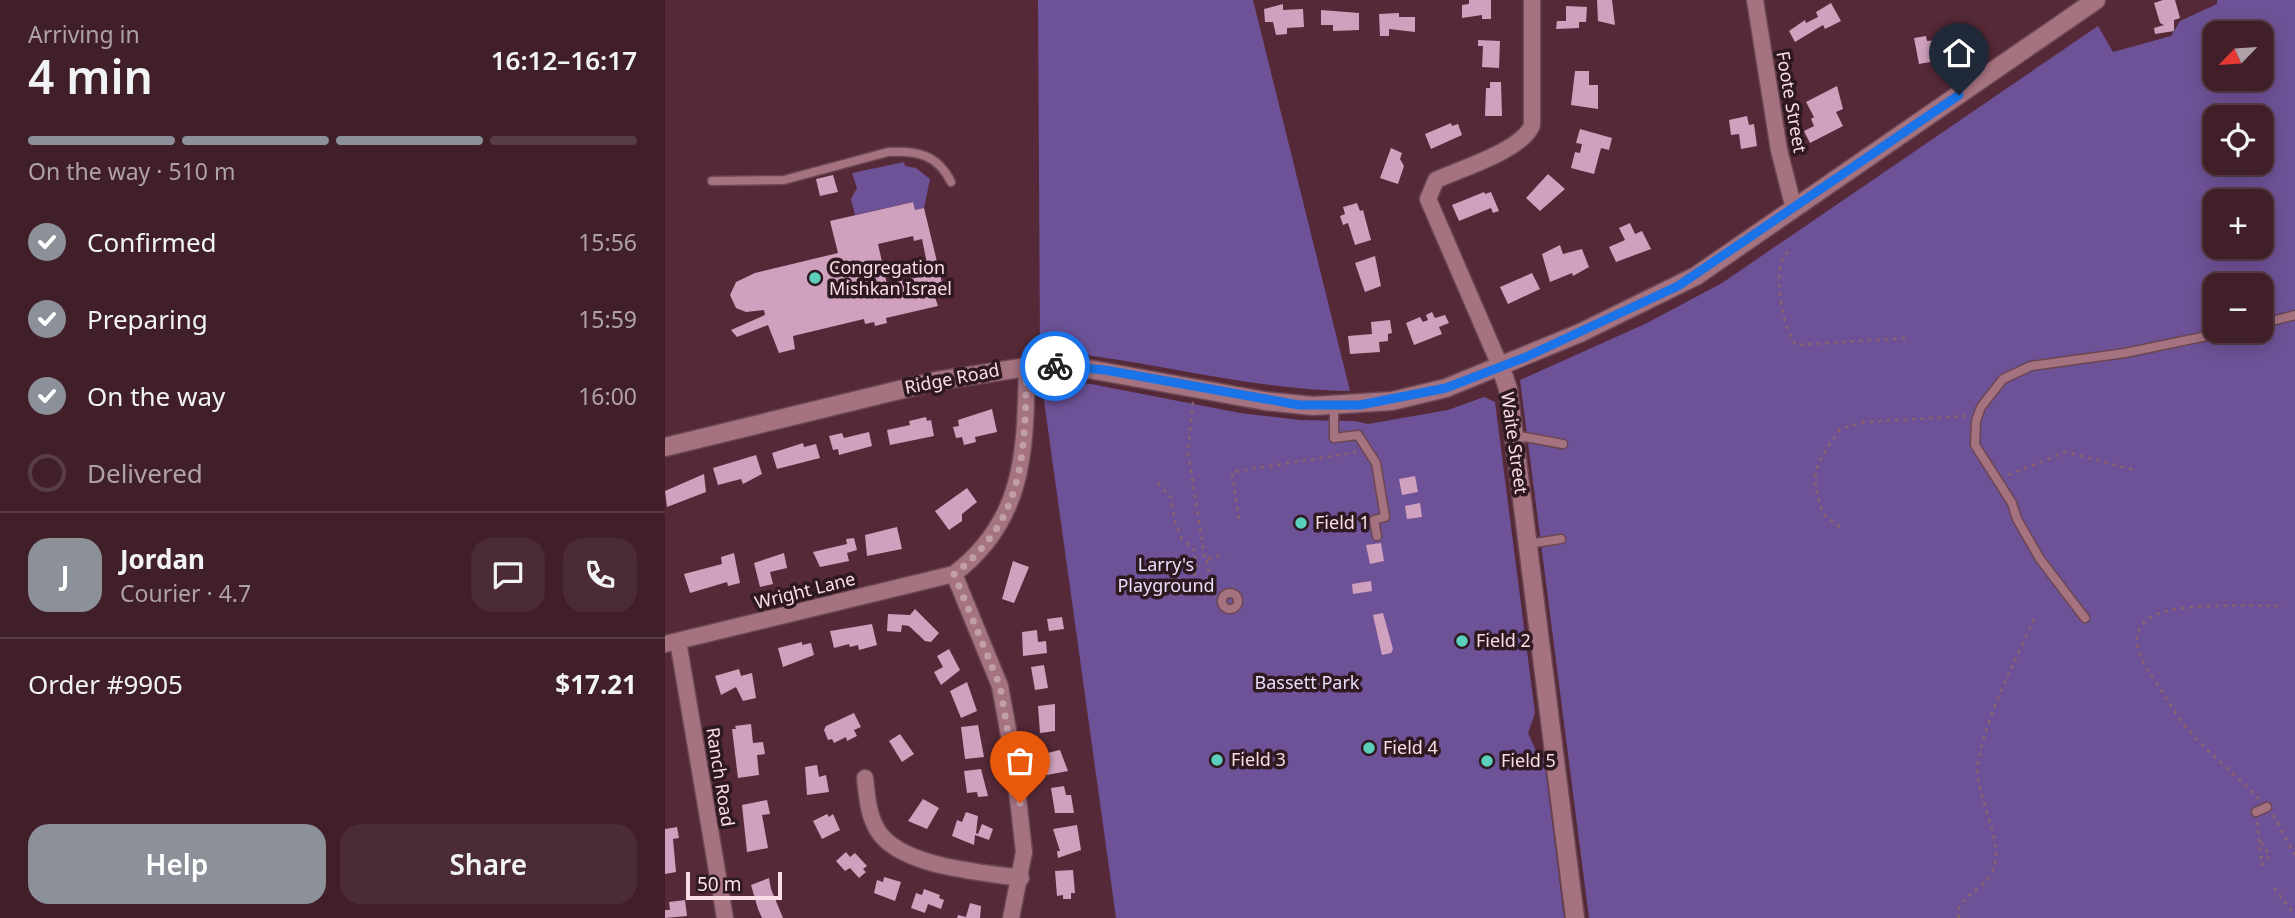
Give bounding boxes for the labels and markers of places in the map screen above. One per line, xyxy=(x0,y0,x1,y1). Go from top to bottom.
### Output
pin xyxy=(1929,23,1989,95)
place label: Congregation Mishkan Israel xyxy=(829,255,952,300)
marker: Congregation Mishkan Israel xyxy=(807,270,823,286)
place label: Field 1 xyxy=(1315,510,1370,534)
marker: Field 1 xyxy=(1293,515,1309,531)
place label: Field 2 xyxy=(1476,628,1531,652)
marker: Field 2 xyxy=(1454,633,1470,649)
pin xyxy=(990,731,1050,803)
place label: Field 4 xyxy=(1383,735,1438,759)
marker: Field 4 xyxy=(1361,740,1377,756)
place label: Field 3 xyxy=(1231,747,1286,771)
place label: Field 5 xyxy=(1501,748,1556,772)
marker: Field 3 xyxy=(1209,752,1225,768)
marker: Field 5 xyxy=(1479,753,1495,769)

